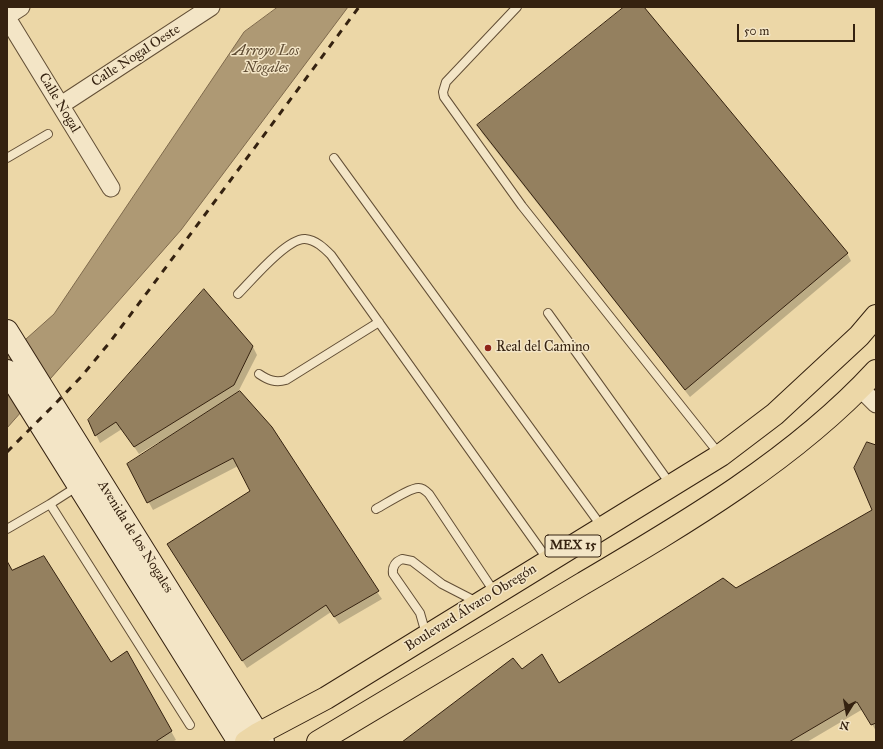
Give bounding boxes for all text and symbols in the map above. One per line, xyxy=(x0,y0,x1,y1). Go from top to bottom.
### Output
scale bar xyxy=(739,16,857,42)
street label: Calle Nogal Oeste xyxy=(89,21,183,91)
text: 50 m xyxy=(744,24,769,38)
water label: Arroyo Los Nogales xyxy=(233,42,299,77)
street label: Calle Nogal xyxy=(35,70,83,136)
place label: Real del Camino xyxy=(496,340,590,356)
marker: Real del Camino xyxy=(483,343,493,353)
street label: Avenida de los Nogales xyxy=(94,478,176,596)
road number: MEX 15 xyxy=(545,535,601,557)
street label: Boulevard Álvaro Obregón xyxy=(402,561,540,655)
north arrow xyxy=(827,693,867,733)
text: N xyxy=(839,718,850,733)

